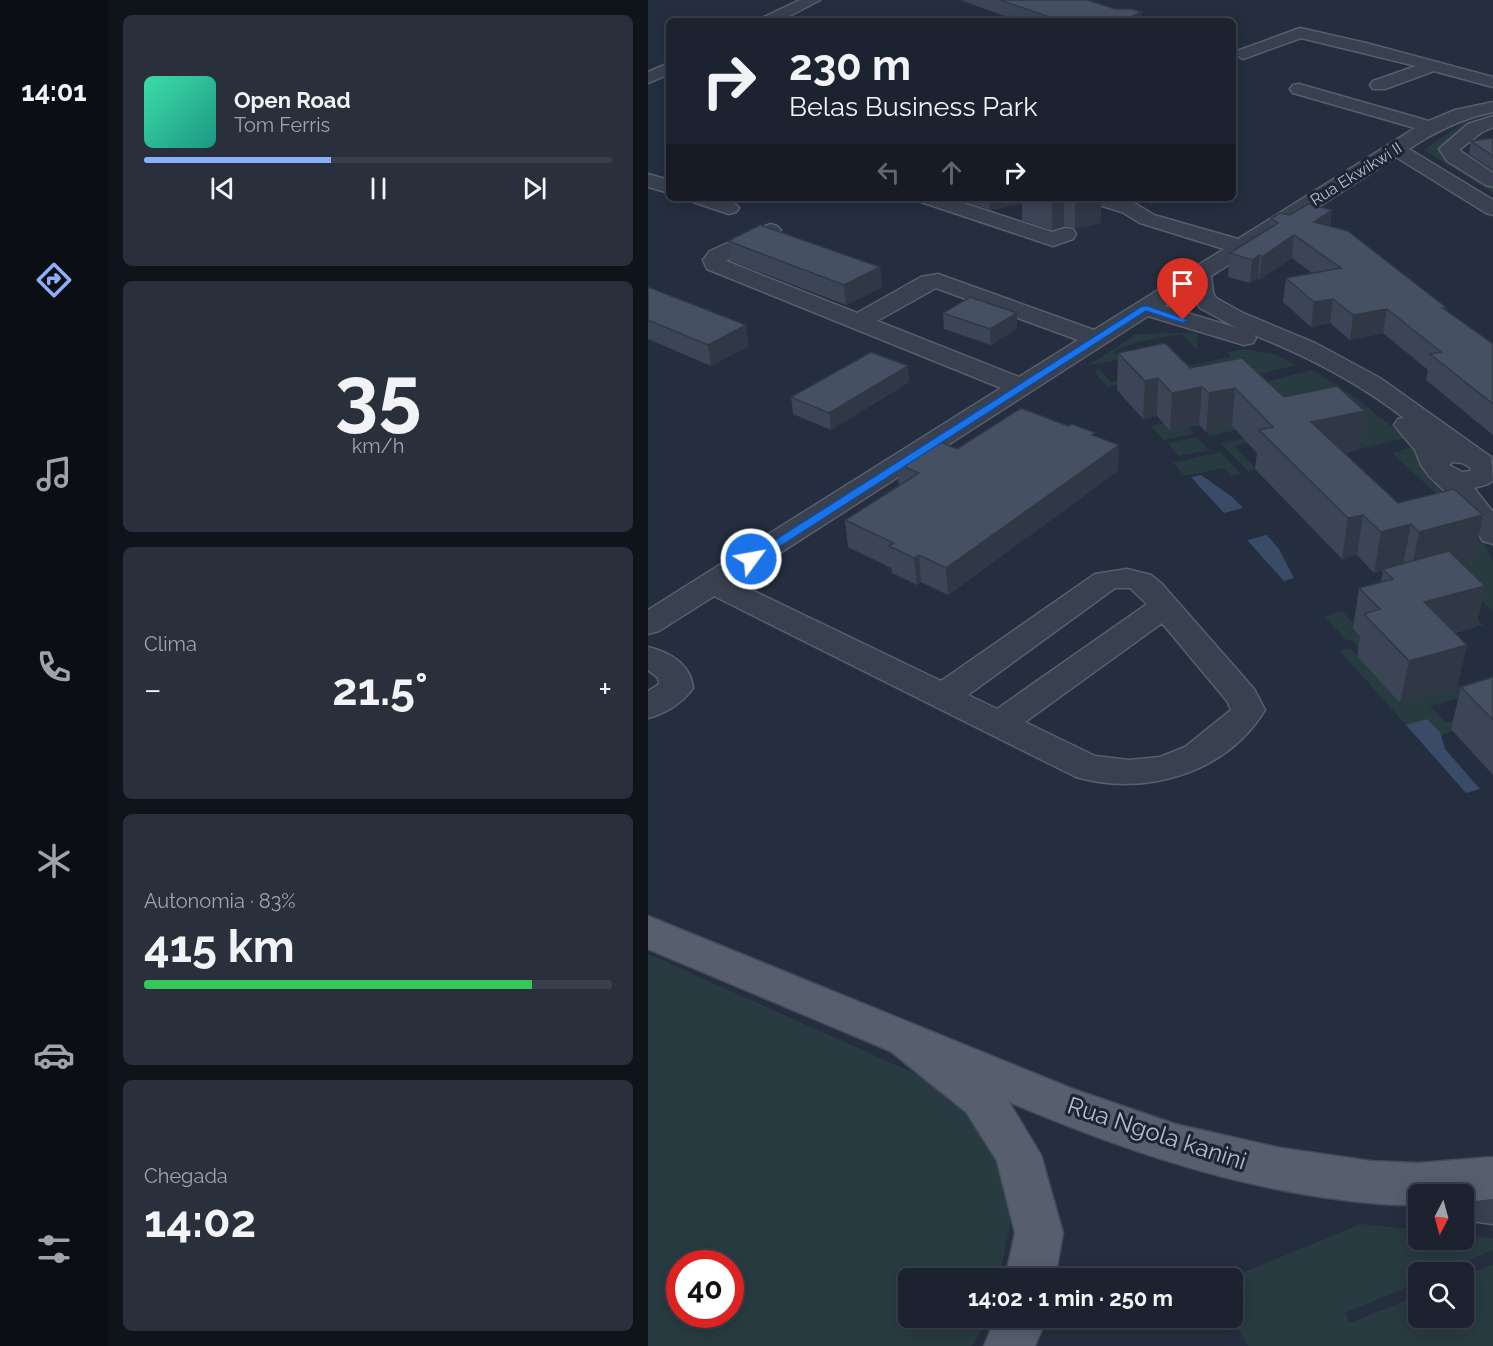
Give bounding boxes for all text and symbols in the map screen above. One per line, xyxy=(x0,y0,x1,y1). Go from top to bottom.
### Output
text: 230 m xyxy=(789,41,911,90)
icon: right xyxy=(690,42,768,120)
text: 14:01 xyxy=(21,76,87,107)
text: Open Road xyxy=(234,87,351,113)
text: Belas Business Park xyxy=(789,91,1037,122)
text: Tom Ferris xyxy=(234,113,330,137)
street label: Rua Ekwikwi II xyxy=(1307,138,1405,210)
icon: left xyxy=(872,156,905,189)
icon: ahead xyxy=(935,156,968,189)
icon: right xyxy=(998,156,1031,189)
icon: previous xyxy=(206,172,239,205)
icon: pause xyxy=(362,172,395,205)
icon: next xyxy=(518,172,551,205)
pin xyxy=(1157,258,1208,320)
icon: directions xyxy=(33,259,75,301)
icon: arrive xyxy=(1166,267,1199,300)
text: 35 xyxy=(335,349,421,440)
text: km/h xyxy=(352,434,404,458)
icon: music xyxy=(33,453,75,495)
position arrow xyxy=(719,527,783,591)
text: Clima xyxy=(144,632,197,656)
icon: phone xyxy=(33,646,75,688)
text: 21.5° xyxy=(332,663,428,716)
text: − xyxy=(144,670,162,709)
text: + xyxy=(598,670,612,709)
icon: climate xyxy=(33,840,75,882)
text: Autonomia · 83% xyxy=(144,889,296,913)
text: 415 km xyxy=(144,920,295,973)
icon: car xyxy=(33,1034,75,1076)
street label: Rua Ngola kanini xyxy=(1064,1090,1250,1176)
text: Chegada xyxy=(144,1164,228,1188)
north arrow xyxy=(1408,1184,1474,1250)
map controls xyxy=(1408,1184,1474,1328)
text: 14:02 xyxy=(144,1195,256,1248)
icon: filters xyxy=(33,1228,75,1270)
speed limit sign: 40 xyxy=(666,1250,744,1328)
button: search xyxy=(1408,1262,1474,1328)
text: 14:02 · 1 min · 250 m xyxy=(968,1285,1173,1311)

